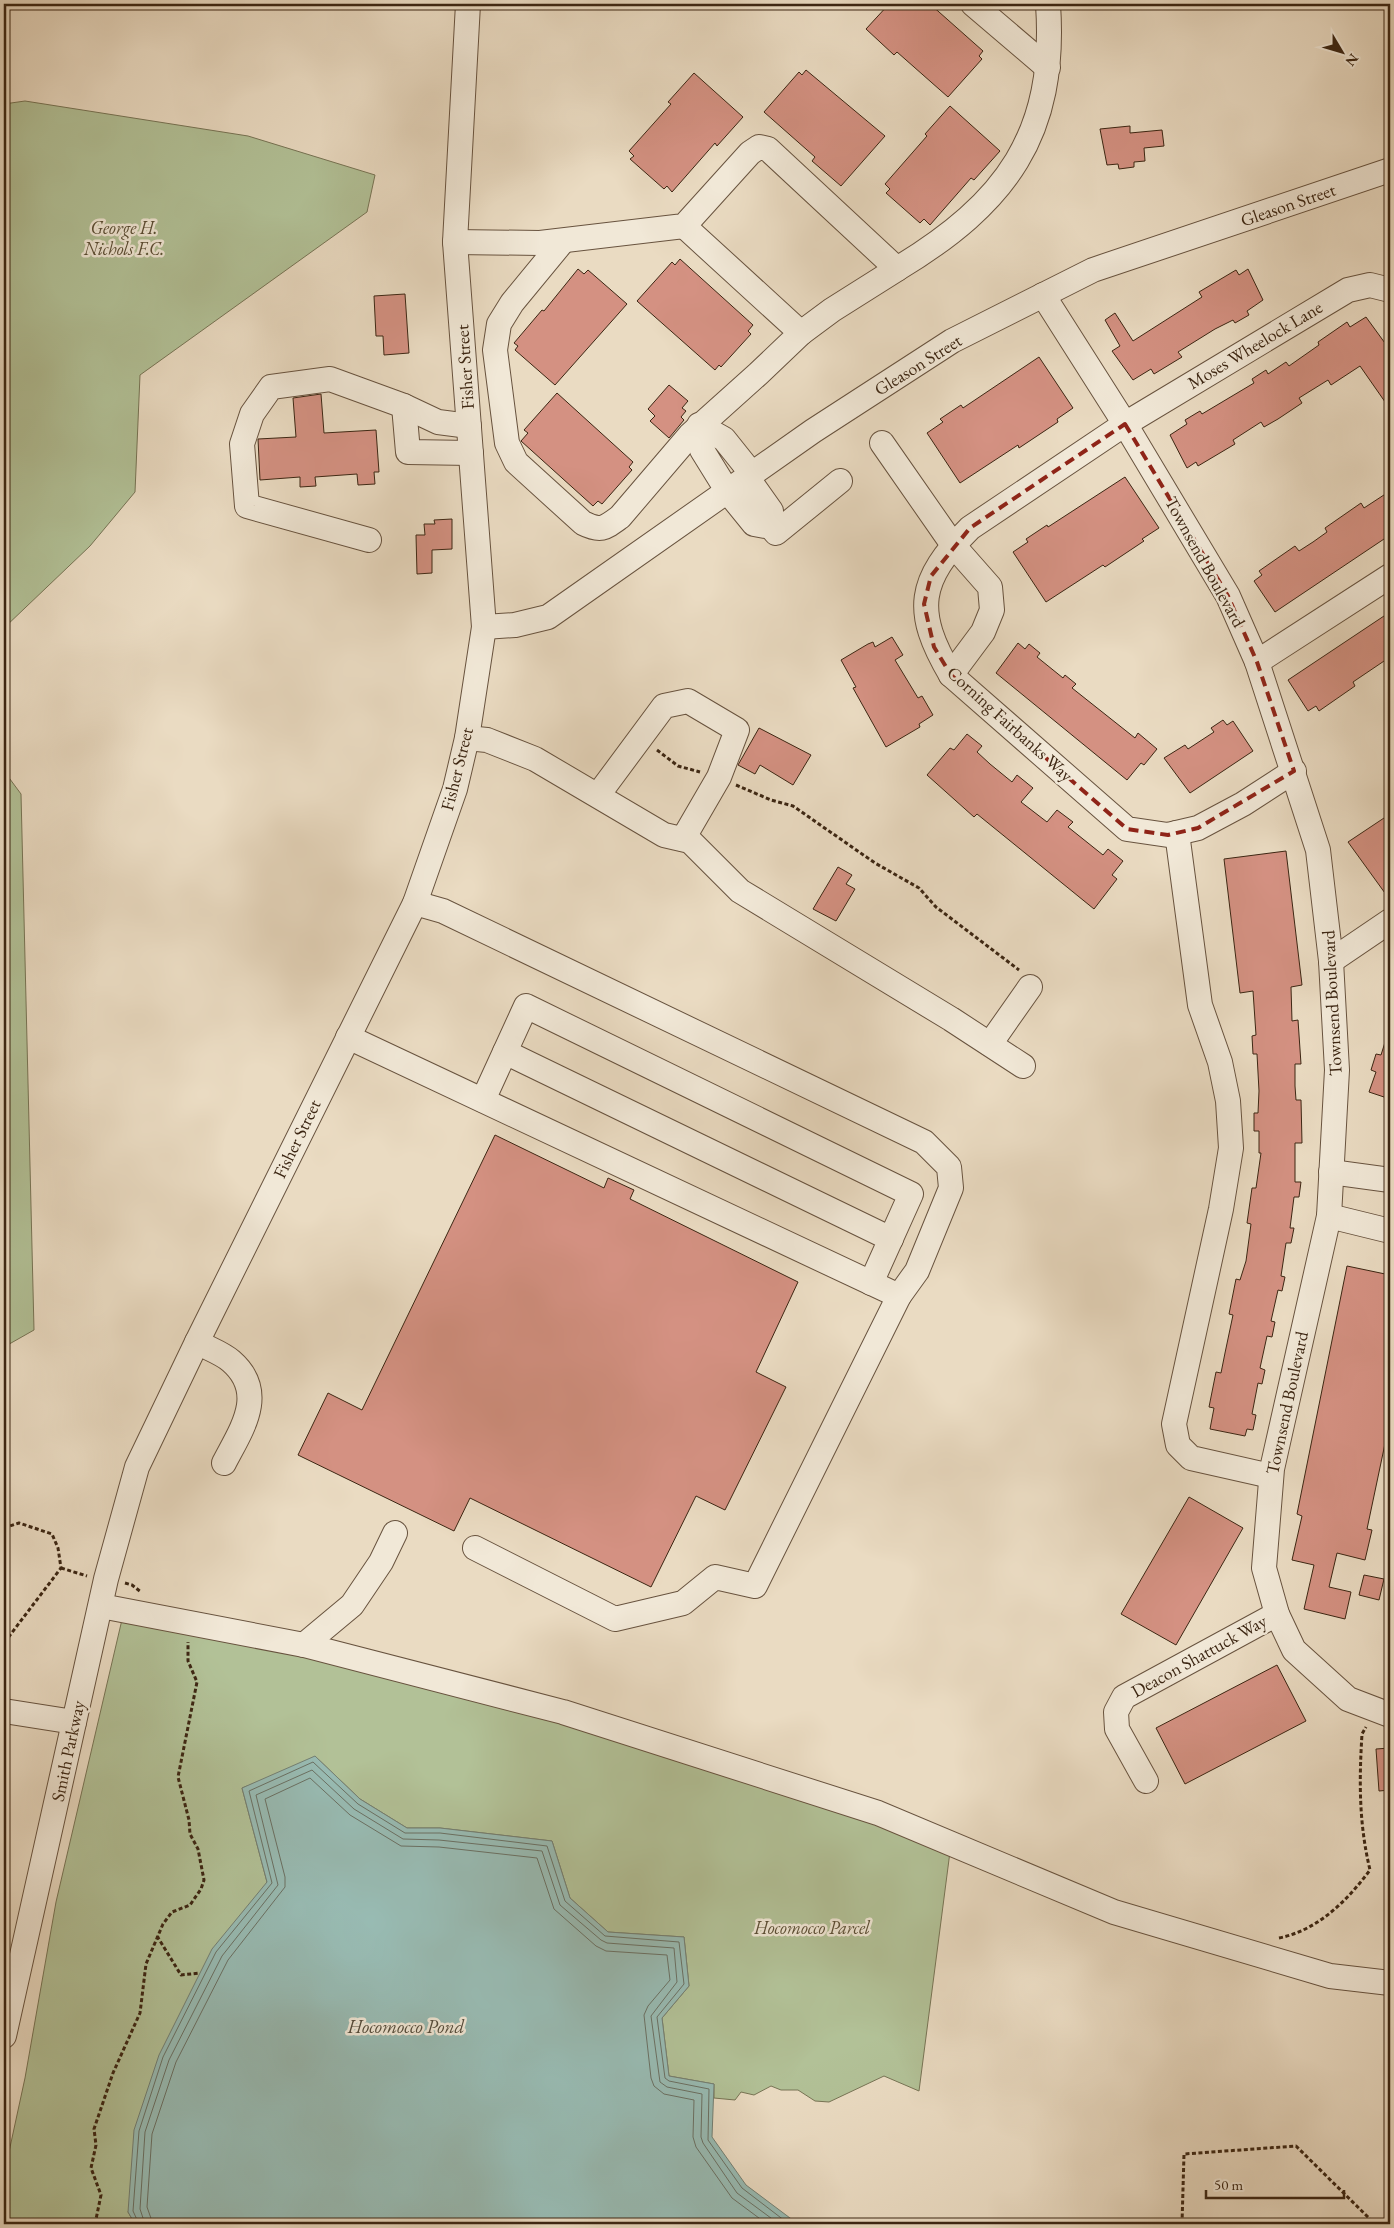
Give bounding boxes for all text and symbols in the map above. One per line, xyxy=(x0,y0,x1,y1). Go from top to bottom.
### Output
north arrow xyxy=(1316,28,1366,78)
text: N xyxy=(1341,50,1363,71)
street label: Gleason Street xyxy=(1237,177,1339,232)
park label: George H. Nichols F.C. xyxy=(83,216,164,260)
street label: Moses Wheelock Lane xyxy=(1183,295,1326,394)
street label: Fisher Street xyxy=(450,324,479,410)
street label: Gleason Street xyxy=(870,328,966,401)
street label: Townsend Boulevard xyxy=(1160,492,1251,632)
street label: Corning Fairbanks Way xyxy=(942,661,1078,786)
street label: Fisher Street xyxy=(435,725,478,813)
street label: Townsend Boulevard xyxy=(1316,929,1347,1076)
street label: Fisher Street xyxy=(268,1095,326,1182)
street label: Townsend Boulevard xyxy=(1260,1328,1313,1477)
street label: Deacon Shattuck Way xyxy=(1127,1609,1271,1702)
street label: Smith Parkway xyxy=(46,1698,89,1804)
park label: Hocomocco Parcel xyxy=(753,1916,871,1939)
water label: Hocomocco Pond xyxy=(347,2014,465,2039)
scale bar xyxy=(1206,2168,1344,2200)
text: 50 m xyxy=(1214,2175,1243,2194)

